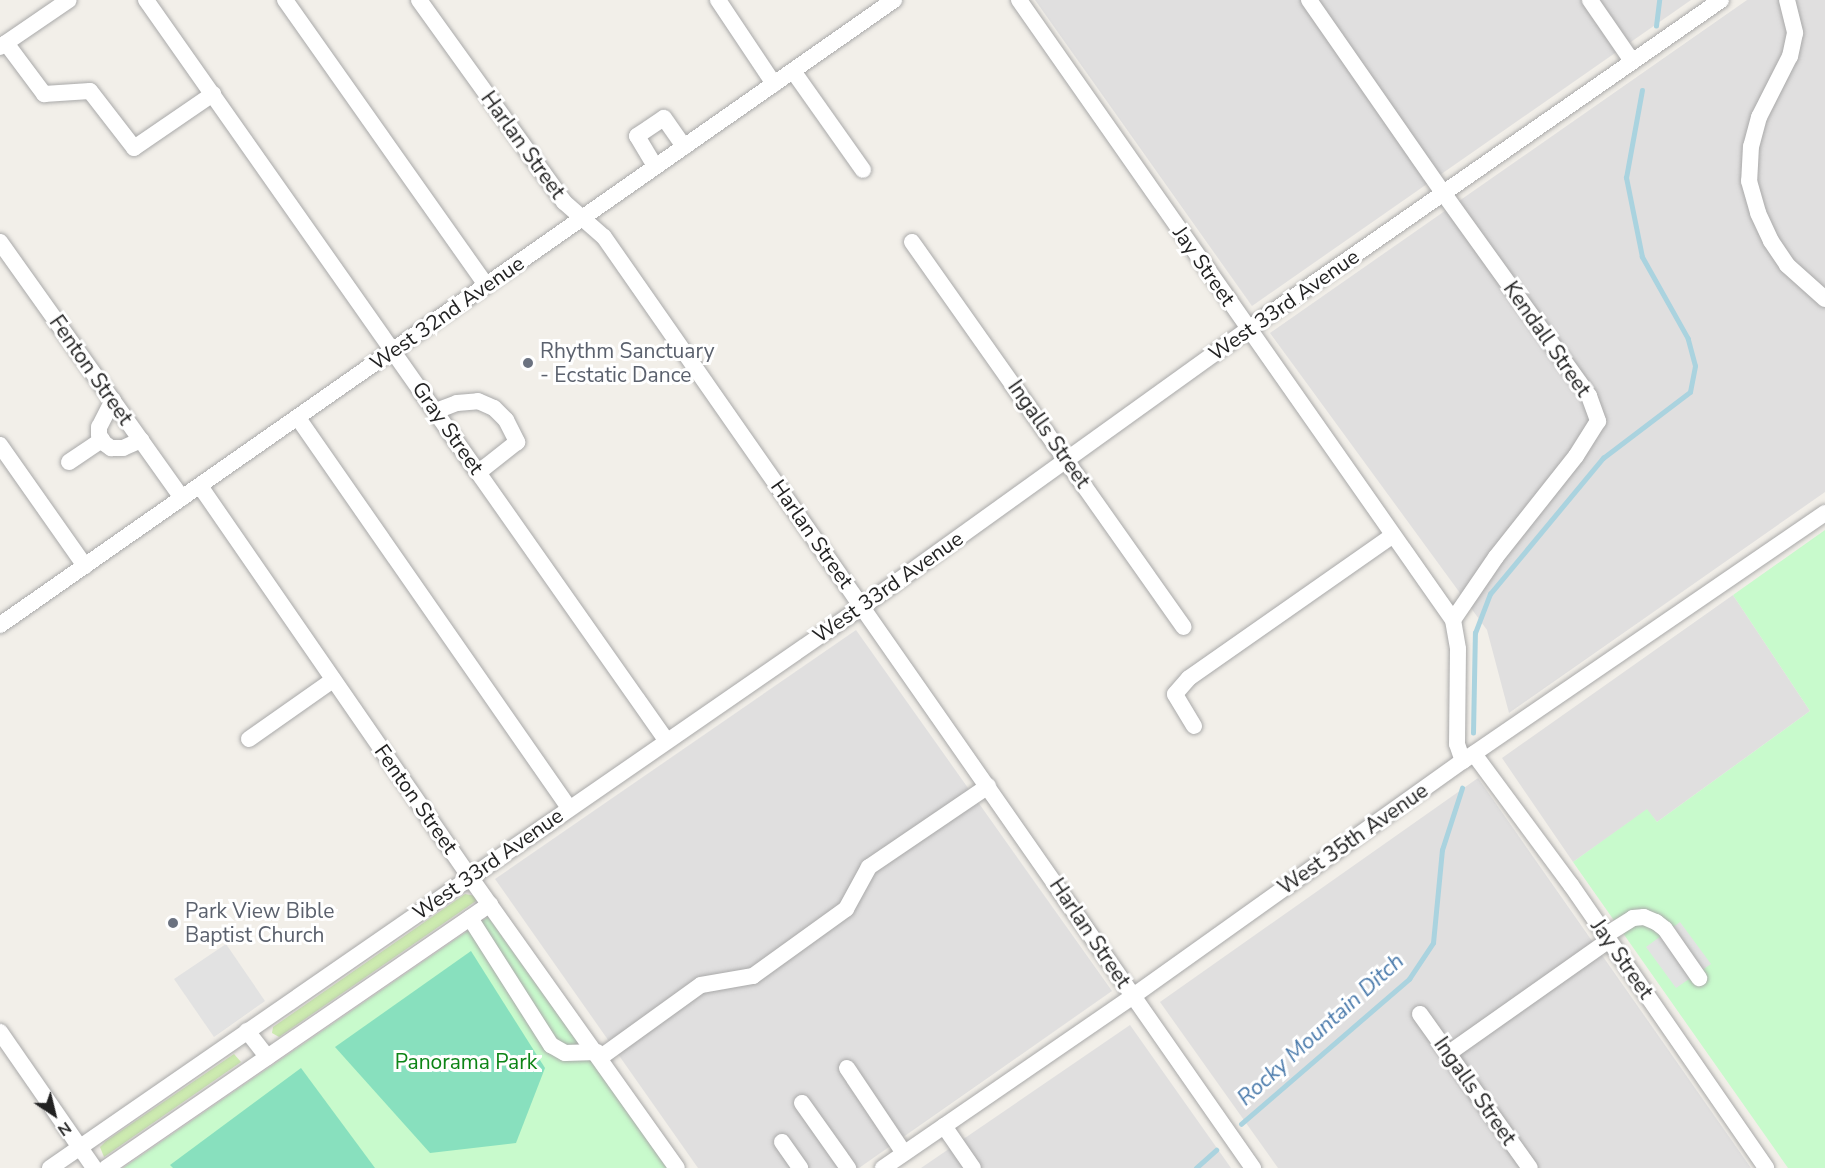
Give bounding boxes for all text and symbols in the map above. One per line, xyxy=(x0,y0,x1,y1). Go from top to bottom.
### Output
street label: Harlan Street xyxy=(476,86,570,204)
street label: Jay Street xyxy=(1167,221,1241,311)
street label: West 33rd Avenue xyxy=(1204,244,1364,366)
street label: West 32nd Avenue xyxy=(365,250,529,376)
street label: Kendall Street xyxy=(1498,277,1596,401)
street label: Fenton Street xyxy=(44,310,138,430)
place label: Rhythm Sanctuary - Ecstatic Dance xyxy=(540,338,714,388)
marker: Rhythm Sanctuary - Ecstatic Dance xyxy=(521,356,535,370)
street label: Ingalls Street xyxy=(1003,375,1095,493)
street label: Gray Street xyxy=(407,377,489,479)
street label: Harlan Street xyxy=(765,475,859,593)
street label: West 33rd Avenue xyxy=(808,526,968,648)
street label: Fenton Street xyxy=(369,739,463,859)
street label: West 35th Avenue xyxy=(1273,778,1433,900)
street label: West 33rd Avenue xyxy=(408,803,568,925)
street label: Harlan Street xyxy=(1044,873,1136,993)
place label: Park View Bible Baptist Church xyxy=(185,898,334,948)
street label: Jay Street xyxy=(1585,914,1659,1004)
marker: Park View Bible Baptist Church xyxy=(166,916,180,930)
water label: Rocky Mountain Ditch xyxy=(1232,948,1410,1112)
street label: Ingalls Street xyxy=(1429,1032,1521,1150)
park label: Panorama Park xyxy=(395,1049,537,1075)
north arrow xyxy=(24,1084,84,1144)
text: N xyxy=(53,1116,76,1141)

